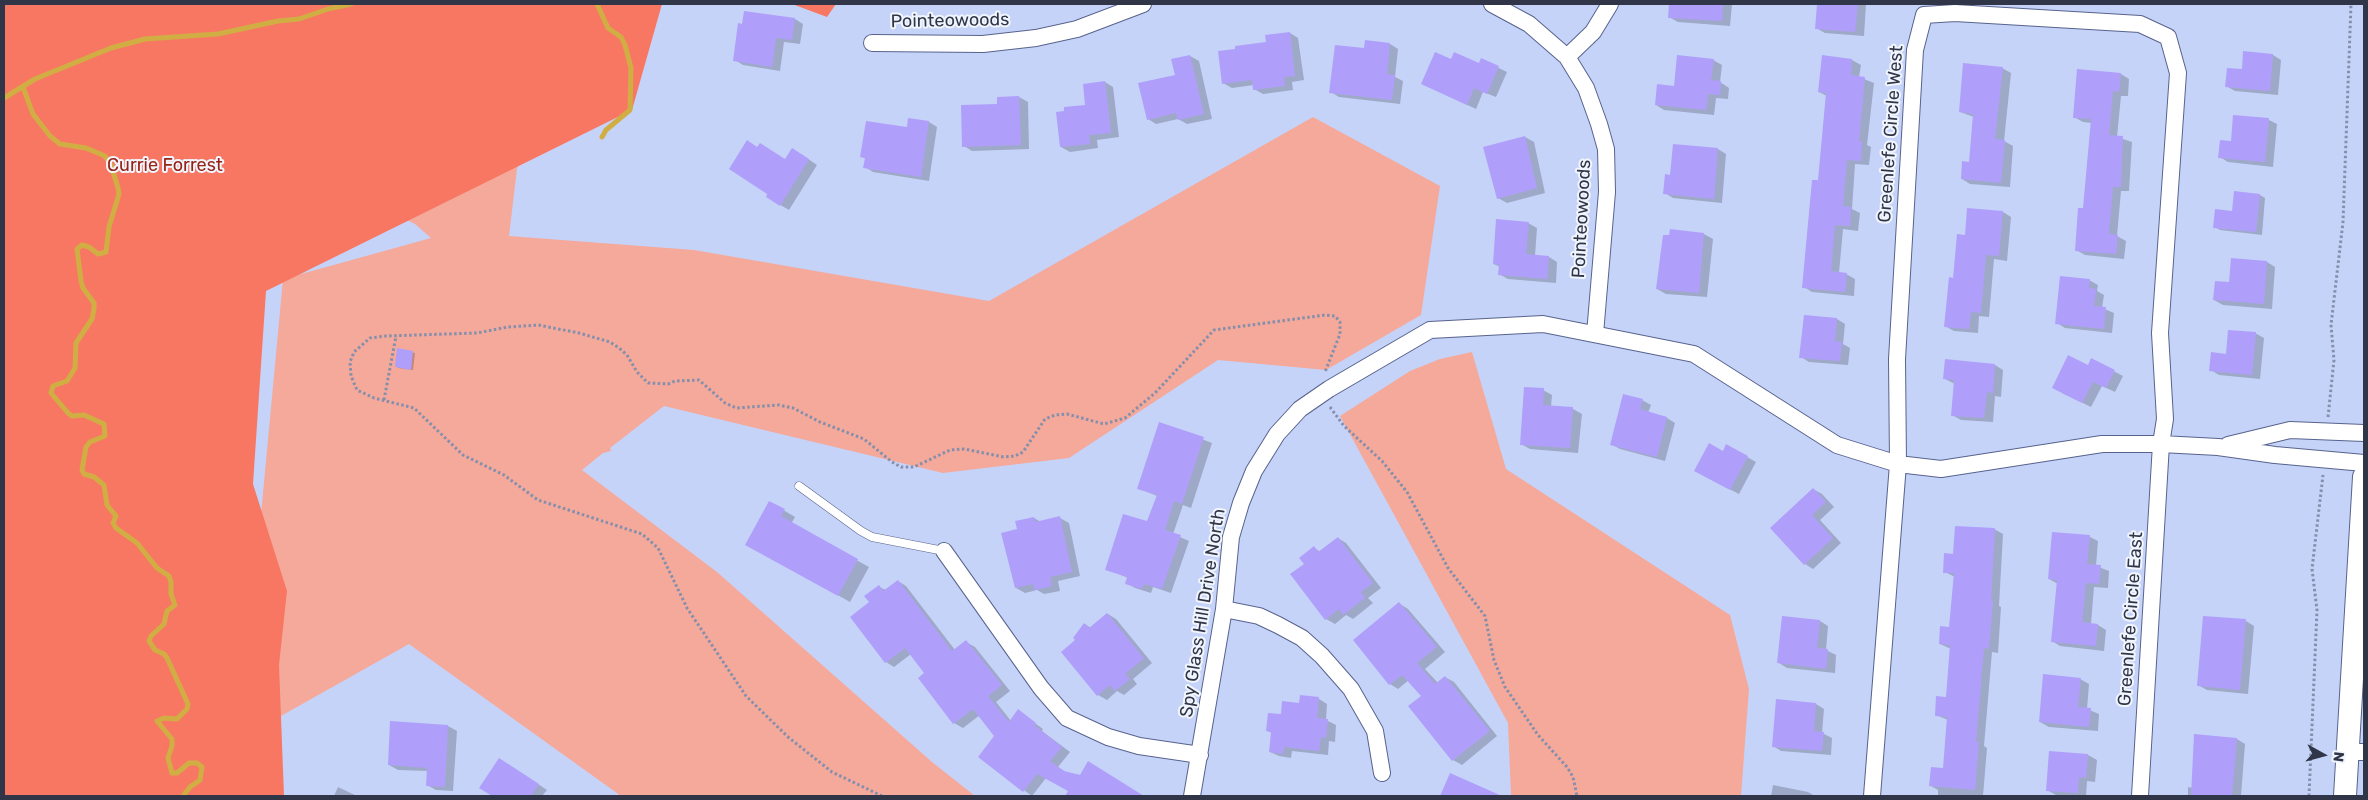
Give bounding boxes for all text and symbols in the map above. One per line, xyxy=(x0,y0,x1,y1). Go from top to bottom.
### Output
street label: Pointeowoods xyxy=(890,9,1010,33)
street label: Greenlefe Circle West xyxy=(1874,45,1908,223)
park label: Currie Forrest xyxy=(107,155,223,177)
street label: Pointeowoods xyxy=(1568,159,1596,279)
street label: Spy Glass Hill Drive North xyxy=(1176,507,1230,719)
street label: Greenlefe Circle East xyxy=(2114,531,2148,707)
north arrow xyxy=(2298,730,2348,780)
text: N xyxy=(2329,751,2347,763)

